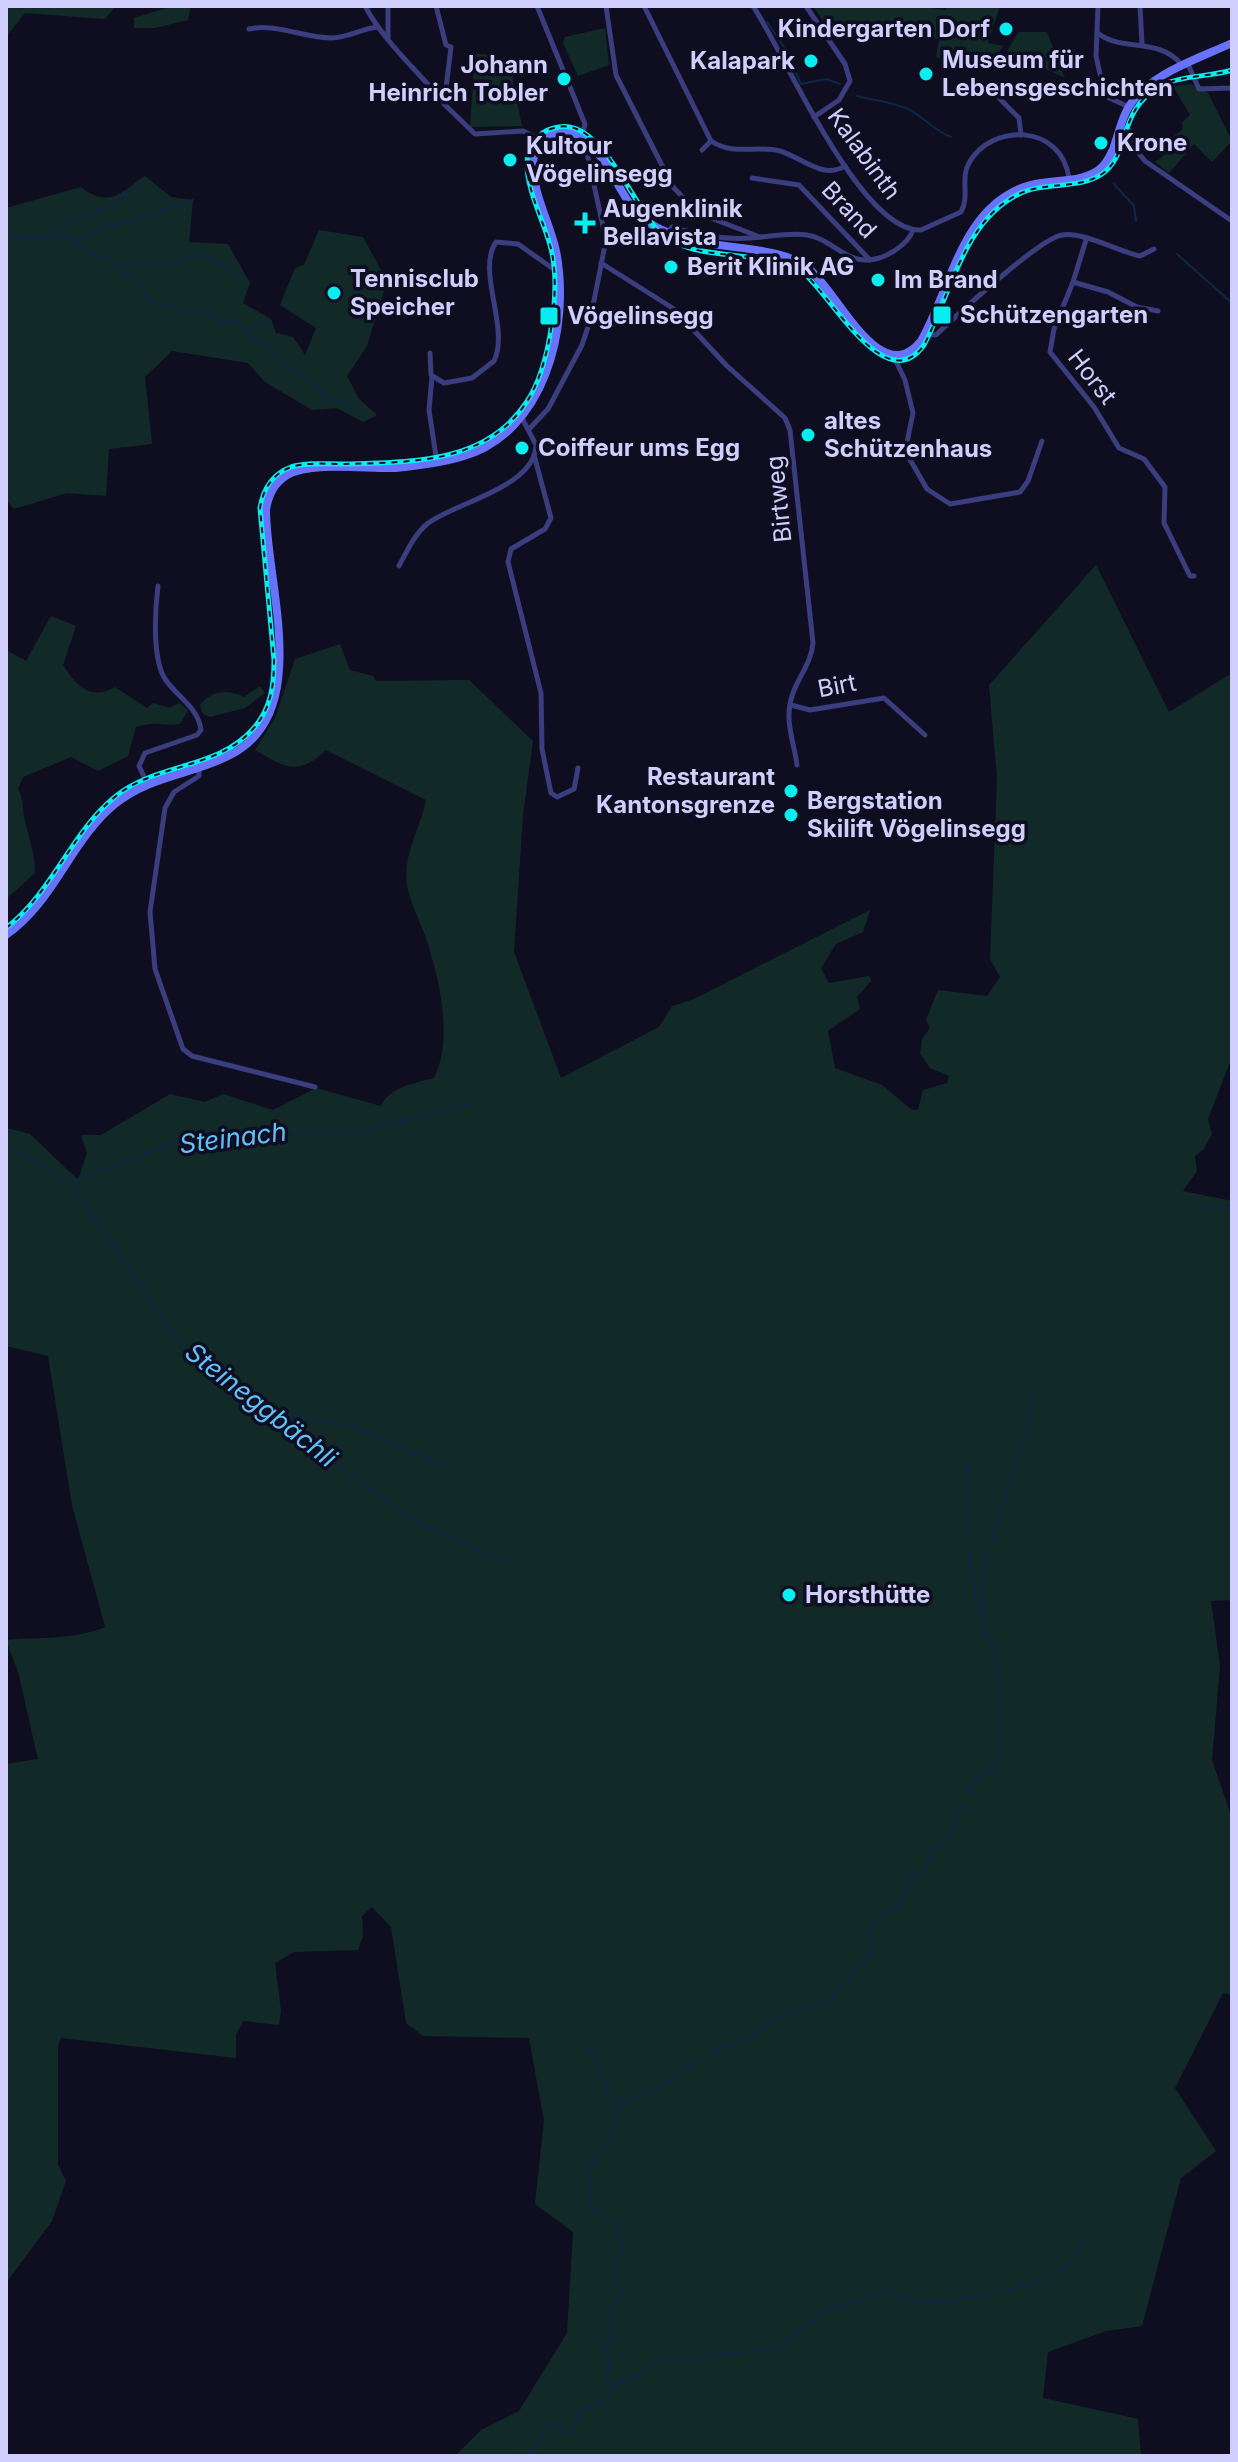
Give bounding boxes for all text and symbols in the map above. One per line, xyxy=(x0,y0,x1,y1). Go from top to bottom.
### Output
place label: Kindergarten Dorf xyxy=(778,14,990,43)
marker: Kindergarten Dorf xyxy=(997,20,1015,38)
place label: Museum für Lebensgeschichten xyxy=(942,45,1173,102)
place label: Kalapark xyxy=(690,46,795,75)
place label: Johann Heinrich Tobler xyxy=(369,50,548,107)
marker: Kalapark xyxy=(802,52,820,70)
marker: Museum für Lebensgeschichten xyxy=(917,65,935,83)
marker: Johann Heinrich Tobler xyxy=(555,70,573,88)
street label: Kalabinth xyxy=(822,102,907,205)
place label: Krone xyxy=(1117,128,1187,157)
place label: Kultour Vögelinsegg xyxy=(526,131,673,188)
marker: Krone xyxy=(1092,134,1110,152)
marker: Kultour Vögelinsegg xyxy=(501,151,519,169)
street label: Brand xyxy=(816,175,883,244)
place label: Augenklinik Bellavista xyxy=(603,194,743,251)
marker: Augenklinik Bellavista xyxy=(574,212,596,234)
place label: Berit Klinik AG xyxy=(687,252,854,281)
marker: Berit Klinik AG xyxy=(662,258,680,276)
place label: Tennisclub Speicher xyxy=(350,264,479,321)
place label: Im Brand xyxy=(894,265,998,294)
marker: Im Brand xyxy=(869,271,887,289)
marker: Tennisclub Speicher xyxy=(325,284,343,302)
place label: Schützengarten xyxy=(960,300,1148,329)
place label: Vögelinsegg xyxy=(567,301,714,330)
marker: Schützengarten xyxy=(931,304,953,326)
marker: Vögelinsegg xyxy=(538,305,560,327)
street label: Horst xyxy=(1062,343,1123,410)
place label: altes Schützenhaus xyxy=(824,406,992,463)
marker: altes Schützenhaus xyxy=(799,426,817,444)
place label: Coiffeur ums Egg xyxy=(538,433,740,462)
marker: Coiffeur ums Egg xyxy=(513,439,531,457)
street label: Birtweg xyxy=(760,454,797,544)
street label: Birt xyxy=(815,668,859,703)
place label: Restaurant Kantonsgrenze xyxy=(596,762,775,819)
marker: Restaurant Kantonsgrenze xyxy=(782,782,800,800)
place label: Bergstation Skilift Vögelinsegg xyxy=(807,786,1026,843)
marker: Bergstation Skilift Vögelinsegg xyxy=(782,806,800,824)
water label: Steinach xyxy=(178,1116,288,1159)
water label: Steineggbächli xyxy=(179,1336,344,1474)
place label: Horsthütte xyxy=(805,1580,930,1609)
marker: Horsthütte xyxy=(780,1586,798,1604)

